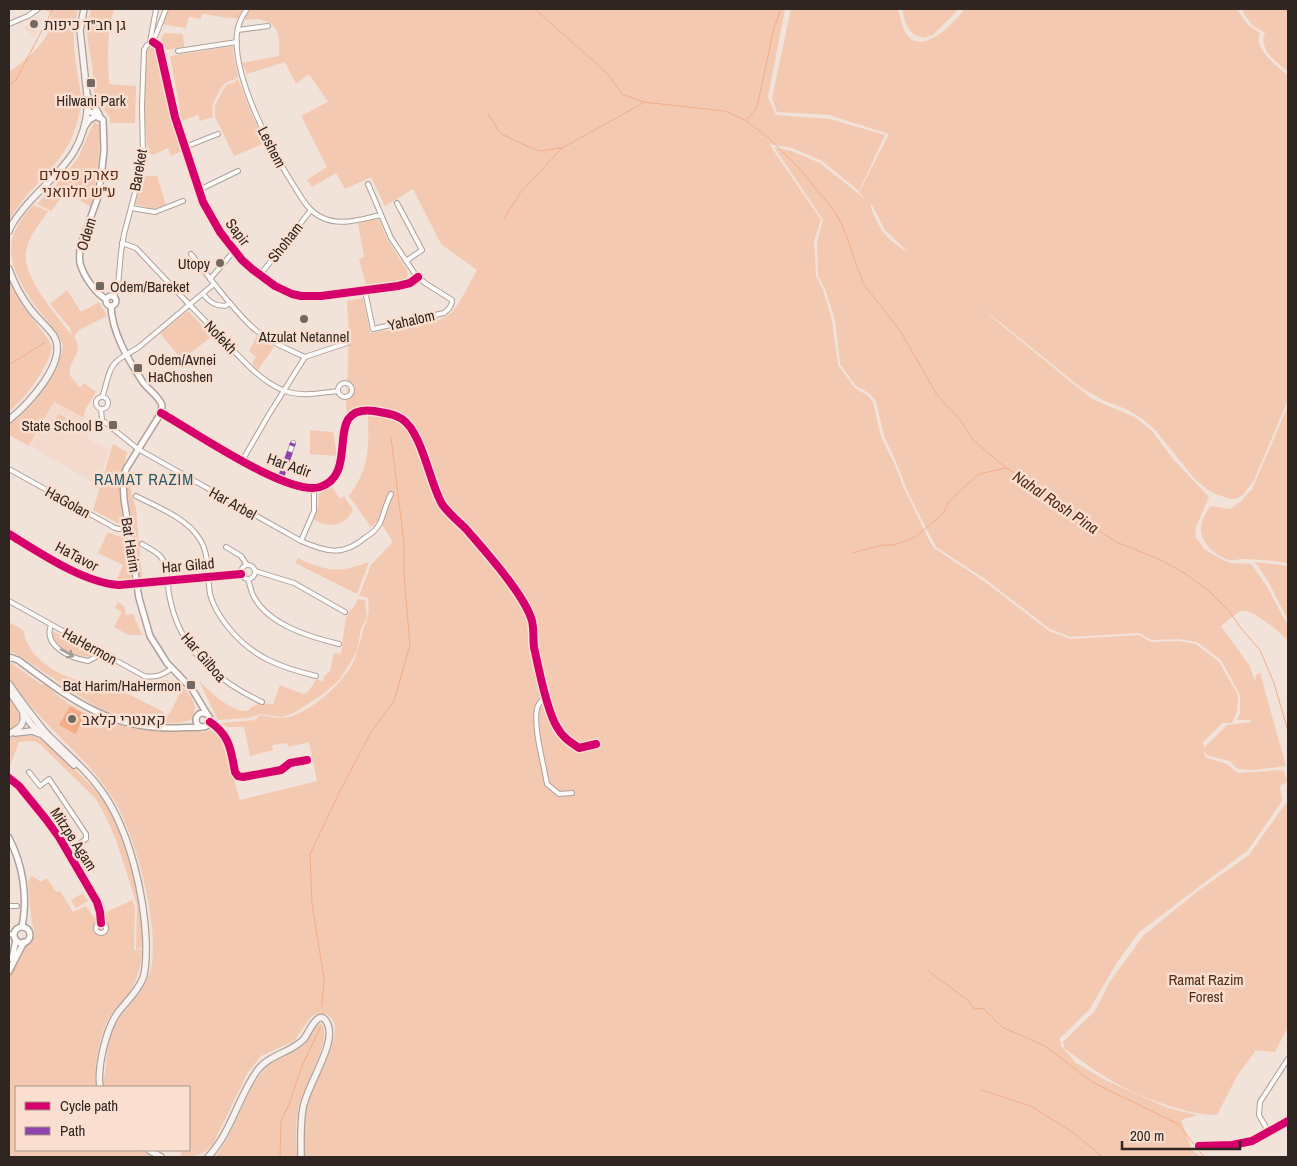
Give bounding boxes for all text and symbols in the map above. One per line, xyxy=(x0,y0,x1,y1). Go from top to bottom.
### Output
place label: גן חב"ד כיפות xyxy=(44,14,126,35)
marker: גן חב"ד כיפות xyxy=(28,18,40,30)
marker: Hilwani Park xyxy=(85,77,97,89)
place label: Hilwani Park xyxy=(56,90,127,111)
street label: Leshem xyxy=(253,123,291,171)
street label: Bareket xyxy=(124,147,152,193)
park label: פארק פסלים ע"ש חלוואני xyxy=(39,164,119,202)
street label: Sapir xyxy=(221,214,255,250)
street label: Odem xyxy=(71,215,101,253)
street label: Shoham xyxy=(263,217,307,267)
place label: Utopy xyxy=(178,253,211,274)
marker: Utopy xyxy=(214,257,226,269)
place label: Odem/Bareket xyxy=(110,276,190,297)
marker: Odem/Bareket xyxy=(94,280,106,292)
street label: Yahalom xyxy=(385,304,437,336)
marker: Atzulat Netannel xyxy=(298,313,310,325)
street label: Nofekh xyxy=(200,316,242,358)
place label: Atzulat Netannel xyxy=(258,326,349,347)
place label: Odem/Avnei HaChoshen xyxy=(148,349,216,387)
marker: Odem/Avnei HaChoshen xyxy=(132,362,144,374)
place label: State School B xyxy=(22,415,103,436)
marker: State School B xyxy=(107,419,119,431)
street label: Har Adir xyxy=(264,448,314,482)
water label: Nahal Rosh Pina xyxy=(1009,465,1103,539)
district label: RAMAT RAZIM xyxy=(94,468,194,490)
street label: HaGolan xyxy=(42,481,94,523)
street label: Har Arbel xyxy=(205,481,261,525)
street label: Bat Harim xyxy=(116,516,146,574)
street label: HaTavor xyxy=(52,536,102,576)
street label: Har Gilad xyxy=(161,552,215,578)
street label: HaHermon xyxy=(59,622,121,670)
street label: Har Gilboa xyxy=(177,628,232,686)
one-way arrow xyxy=(60,648,75,658)
place label: Bat Harim/HaHermon xyxy=(63,675,181,696)
marker: Bat Harim/HaHermon xyxy=(185,679,197,691)
place label: קאנטרי קלאב xyxy=(82,709,166,730)
marker: קאנטרי קלאב xyxy=(66,713,78,725)
street label: Mitzpe Agam xyxy=(46,803,102,875)
park label: Ramat Razim Forest xyxy=(1168,969,1244,1007)
legend xyxy=(15,1086,190,1151)
text: Cycle path xyxy=(60,1095,118,1116)
scale bar xyxy=(1122,1118,1240,1150)
text: Path xyxy=(60,1120,85,1141)
text: 200 m xyxy=(1130,1125,1164,1146)

